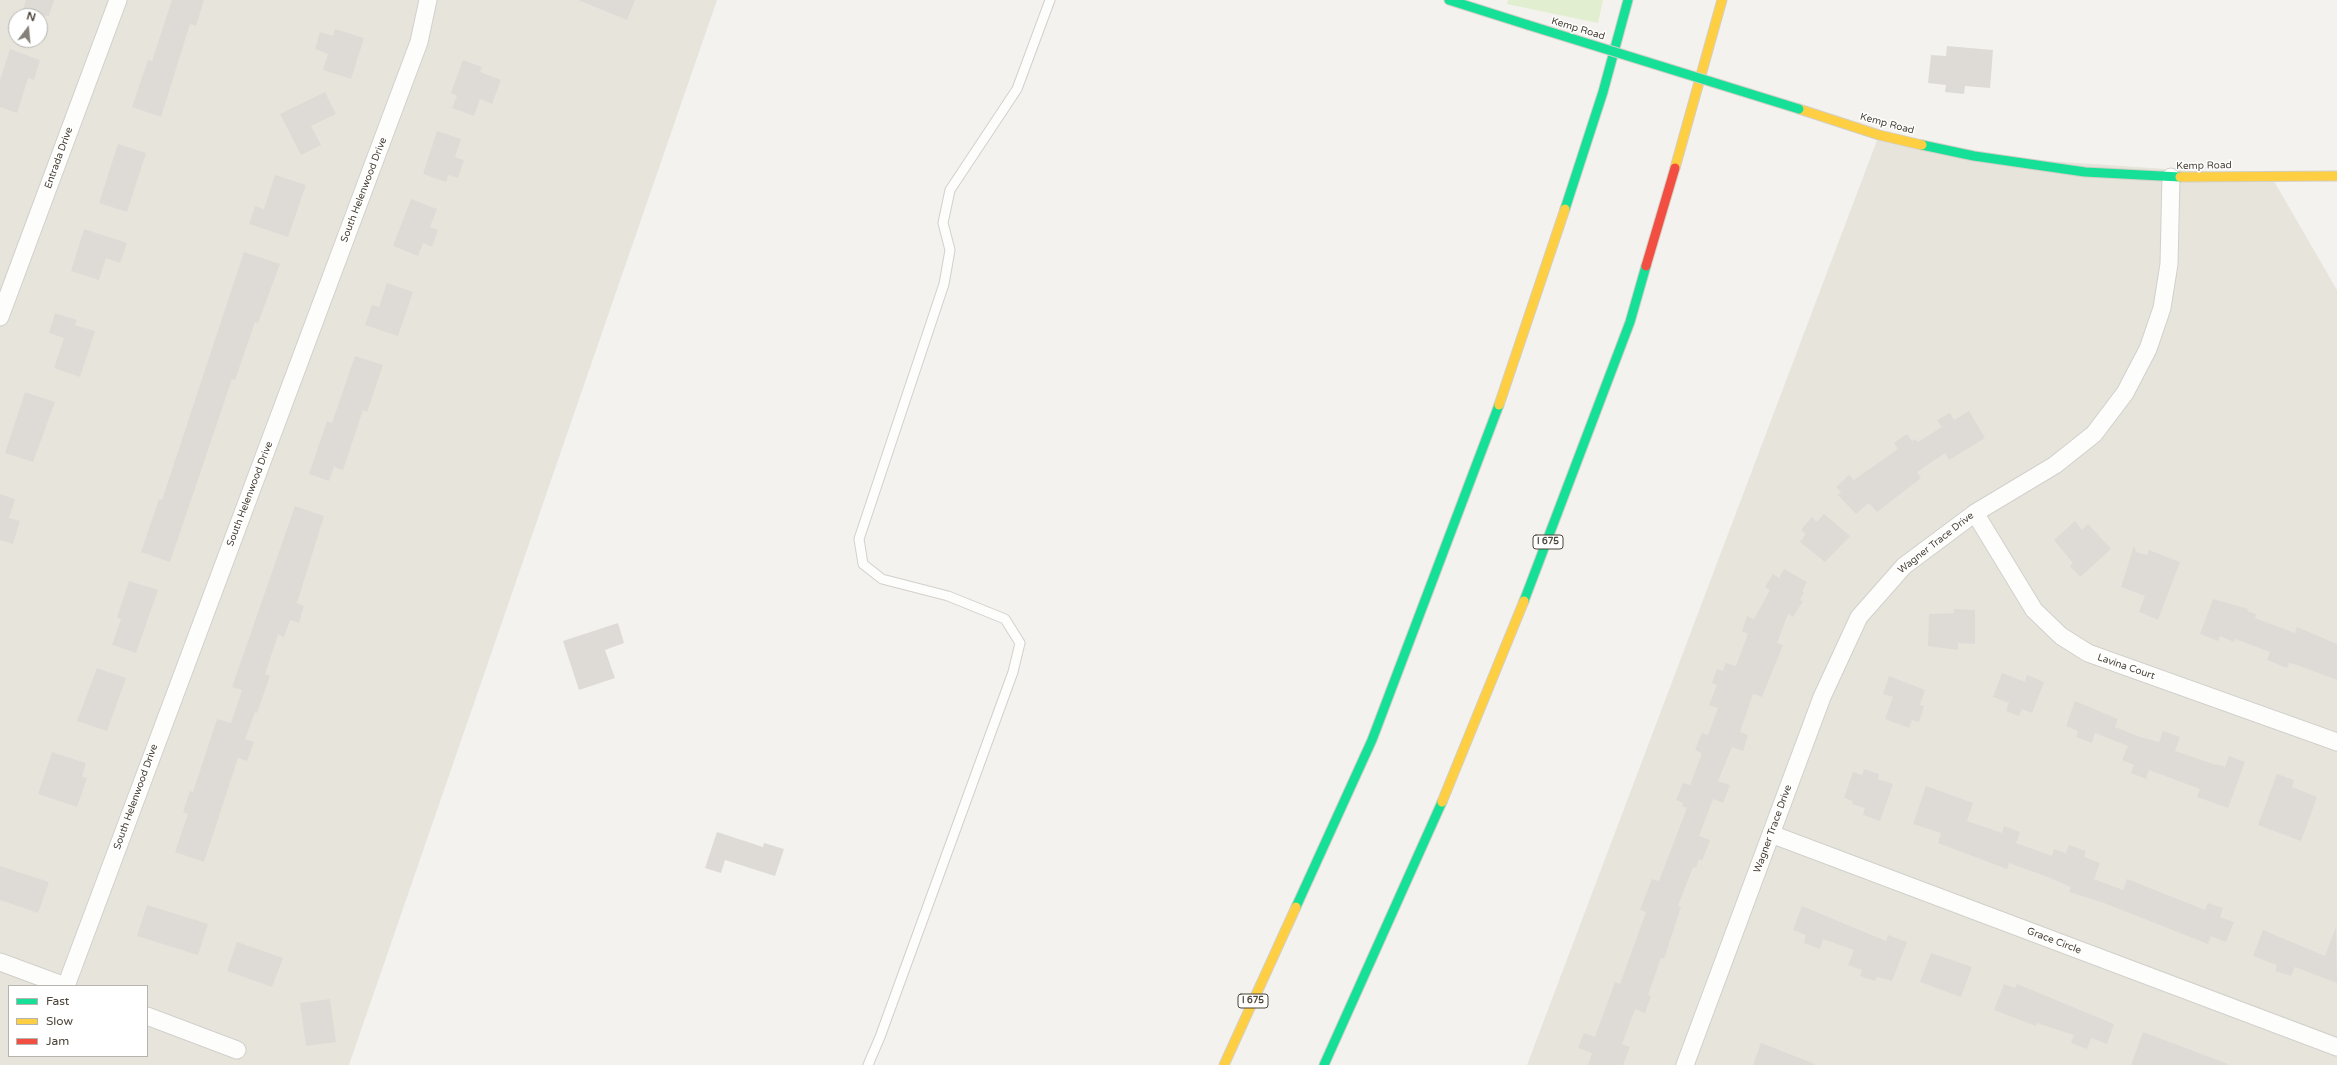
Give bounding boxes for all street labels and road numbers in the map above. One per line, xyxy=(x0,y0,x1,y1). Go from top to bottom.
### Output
street label: Kemp Road xyxy=(1550,15,1606,43)
street label: Kemp Road xyxy=(1859,111,1915,137)
street label: Entrada Drive xyxy=(42,126,76,190)
street label: South Helenwood Drive xyxy=(338,136,390,244)
street label: Kemp Road xyxy=(2176,160,2232,172)
street label: South Helenwood Drive xyxy=(224,440,276,548)
street label: Wagner Trace Drive xyxy=(1896,510,1976,576)
road number: I 675 xyxy=(1533,535,1563,549)
street label: Lavina Court xyxy=(2096,652,2156,682)
street label: South Helenwood Drive xyxy=(111,743,161,851)
street label: Wagner Trace Drive xyxy=(1751,783,1795,875)
street label: Grace Circle xyxy=(2025,925,2083,957)
road number: I 675 xyxy=(1238,994,1268,1008)

